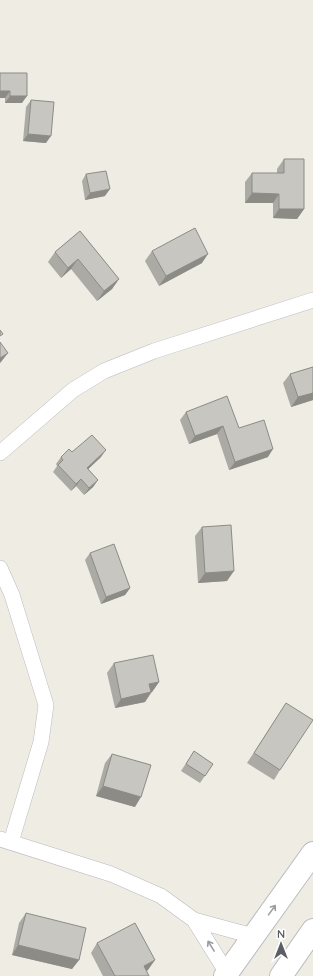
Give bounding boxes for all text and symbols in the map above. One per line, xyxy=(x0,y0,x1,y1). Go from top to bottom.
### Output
one-way arrow xyxy=(268,905,276,916)
north arrow xyxy=(261,924,301,964)
text: N xyxy=(277,927,285,941)
one-way arrow xyxy=(206,940,214,952)

